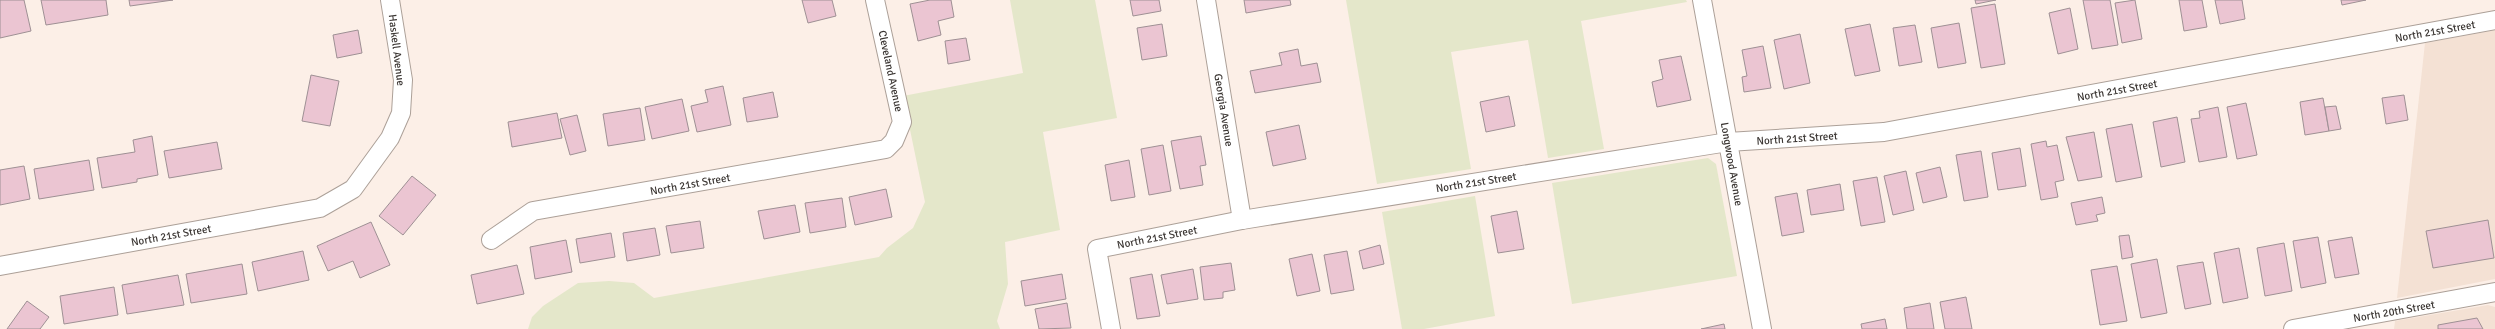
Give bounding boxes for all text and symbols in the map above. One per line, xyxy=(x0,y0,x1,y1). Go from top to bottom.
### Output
street label: Haskell Avenue xyxy=(386,14,407,86)
street label: North 21st Street xyxy=(2394,18,2476,45)
street label: Cleveland Avenue xyxy=(876,29,905,113)
street label: Georgia Avenue xyxy=(1211,73,1236,147)
street label: North 21st Street xyxy=(2076,77,2158,104)
street label: Longwood Avenue xyxy=(1718,121,1745,207)
street label: North 21st Street xyxy=(1756,129,1838,148)
street label: North 21st Street xyxy=(1435,170,1517,195)
street label: North 21st Street xyxy=(649,171,731,198)
street label: North 21st Street xyxy=(130,222,212,249)
street label: North 21st Street xyxy=(1116,223,1198,252)
street label: North 20th Street xyxy=(2352,298,2436,325)

